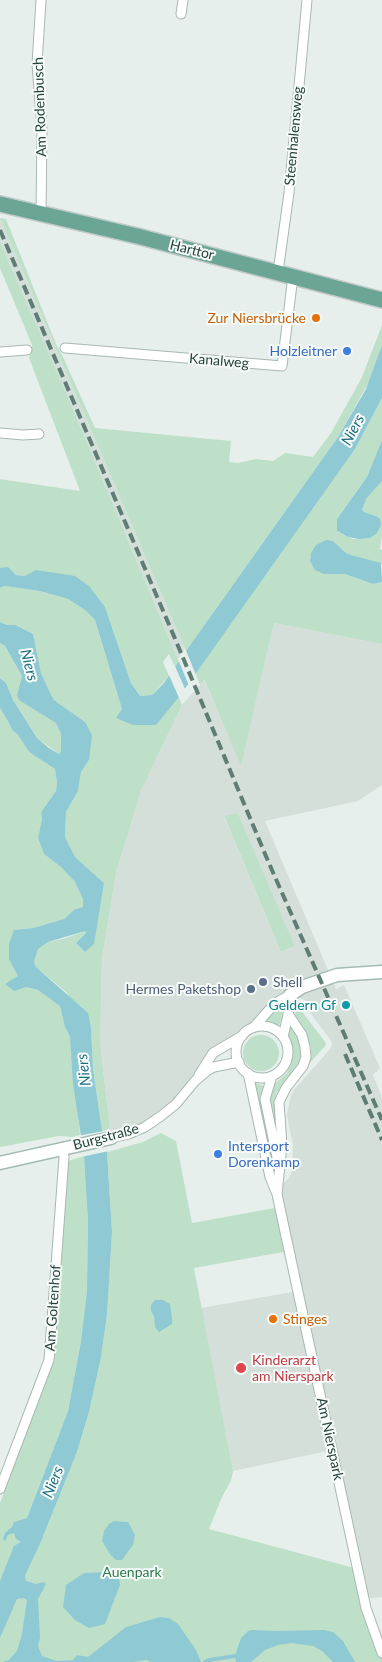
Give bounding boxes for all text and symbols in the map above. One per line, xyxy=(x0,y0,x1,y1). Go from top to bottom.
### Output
street label: Am Rodenbusch xyxy=(30,57,50,157)
street label: Steenhalensweg xyxy=(281,86,307,186)
street label: Harttor xyxy=(168,236,216,264)
place label: Zur Niersbrücke xyxy=(207,310,306,326)
marker: Zur Niersbrücke xyxy=(310,312,322,324)
place label: Holzleitner xyxy=(270,343,337,359)
marker: Holzleitner xyxy=(341,345,353,357)
street label: Kanalweg xyxy=(188,350,250,372)
water label: Niers xyxy=(337,412,369,448)
water label: Niers xyxy=(16,647,42,683)
place label: Shell xyxy=(273,974,302,990)
marker: Shell xyxy=(257,976,269,988)
place label: Hermes Paketshop xyxy=(126,981,241,997)
marker: Hermes Paketshop xyxy=(245,983,257,995)
place label: Geldern Gf xyxy=(269,997,336,1013)
marker: Geldern Gf xyxy=(340,999,352,1011)
water label: Niers xyxy=(73,1053,95,1087)
street label: Burgstraße xyxy=(71,1120,141,1154)
place label: Intersport Dorenkamp xyxy=(228,1138,300,1170)
marker: Intersport Dorenkamp xyxy=(212,1148,224,1160)
street label: Am Goltenhof xyxy=(42,1264,64,1352)
place label: Stinges xyxy=(283,1311,327,1327)
marker: Stinges xyxy=(267,1313,279,1325)
place label: Kinderarzt am Nierspark xyxy=(252,1352,334,1384)
marker: Kinderarzt am Nierspark xyxy=(234,1361,248,1375)
street label: Am Nierspark xyxy=(313,1396,347,1482)
water label: Niers xyxy=(39,1464,67,1500)
park label: Auenpark xyxy=(102,1564,162,1580)

